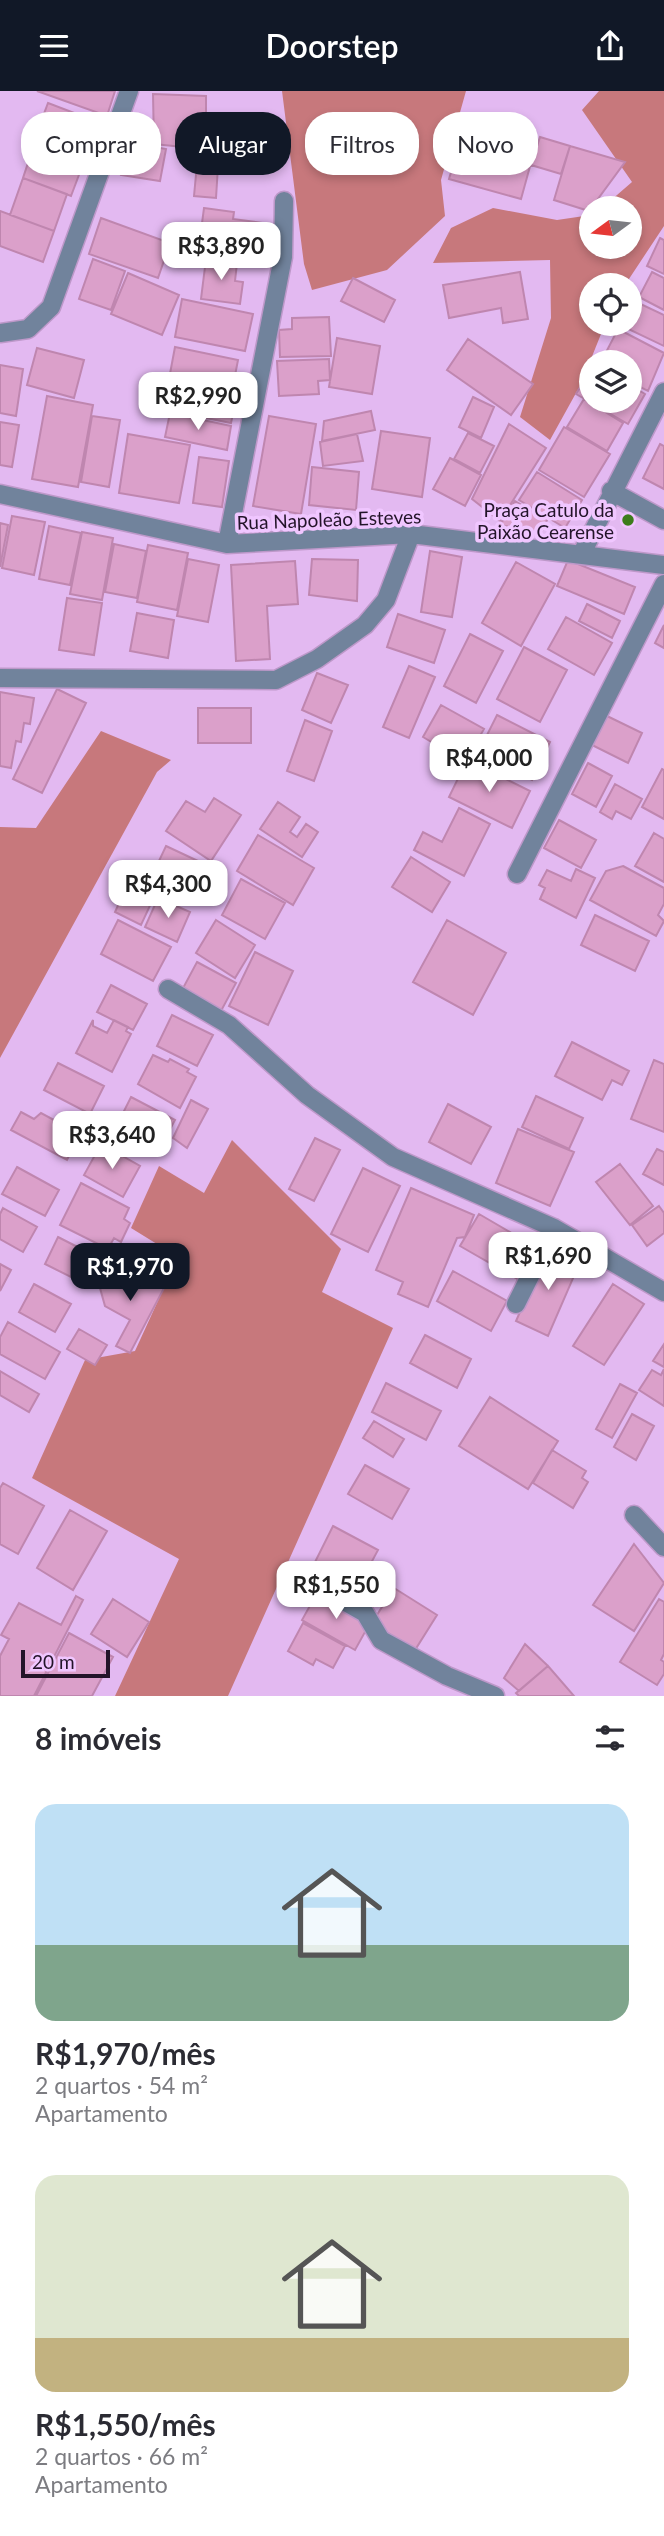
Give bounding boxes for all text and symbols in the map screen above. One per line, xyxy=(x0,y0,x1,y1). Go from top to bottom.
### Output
text: Doorstep xyxy=(265,26,399,65)
icon: menu xyxy=(35,27,73,65)
icon: share xyxy=(591,27,629,65)
chip: Comprar xyxy=(21,112,161,175)
chip: Alugar xyxy=(175,112,291,175)
chip: Filtros xyxy=(305,112,419,175)
chip: Novo xyxy=(433,112,538,175)
north arrow xyxy=(579,196,642,259)
map controls xyxy=(579,196,642,413)
pin: R$3,890 xyxy=(156,223,286,282)
text: R$3,890 xyxy=(178,231,264,259)
button: locate xyxy=(579,273,642,336)
button: layers xyxy=(579,350,642,413)
pin: R$2,990 xyxy=(133,373,263,432)
text: R$2,990 xyxy=(155,381,241,409)
place label: Praça Catulo da Paixão Cearense xyxy=(477,498,614,543)
street label: Rua Napoleão Esteves xyxy=(236,504,422,534)
marker: Praça Catulo da Paixão Cearense xyxy=(620,512,636,528)
pin: R$4,000 xyxy=(424,735,554,794)
text: R$4,000 xyxy=(446,743,532,771)
pin: R$4,300 xyxy=(103,861,233,920)
text: R$4,300 xyxy=(125,869,211,897)
pin: R$3,640 xyxy=(47,1111,177,1171)
text: R$3,640 xyxy=(69,1120,155,1148)
pin: R$1,690 xyxy=(483,1233,613,1292)
text: R$1,690 xyxy=(505,1241,591,1269)
pin: R$1,970 xyxy=(65,1243,195,1303)
text: R$1,970 xyxy=(87,1252,173,1280)
pin: R$1,550 xyxy=(271,1561,401,1621)
text: R$1,550 xyxy=(293,1570,379,1598)
scale bar xyxy=(21,1647,110,1679)
text: 20 m xyxy=(32,1650,75,1673)
icon: filters xyxy=(591,1719,629,1757)
text: 8 imóveis xyxy=(35,1720,161,1756)
icon: home xyxy=(269,1850,395,1976)
text: R$1,970/mês xyxy=(35,2035,216,2071)
text: 2 quartos · 54 m² xyxy=(35,2071,208,2099)
text: Apartamento xyxy=(35,2099,168,2127)
icon: home xyxy=(269,2221,395,2347)
text: R$1,550/mês xyxy=(35,2406,216,2442)
text: 2 quartos · 66 m² xyxy=(35,2442,208,2470)
text: Apartamento xyxy=(35,2470,168,2498)

